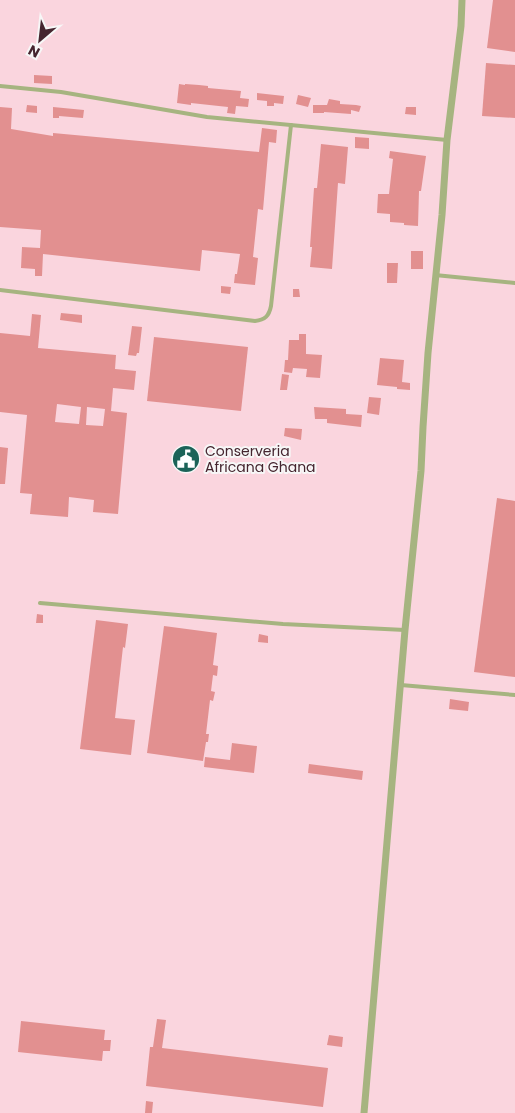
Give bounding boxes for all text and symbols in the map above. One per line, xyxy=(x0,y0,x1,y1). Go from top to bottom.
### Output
north arrow xyxy=(15,15,65,65)
text: N xyxy=(25,40,43,63)
place label: Conserveria Africana Ghana xyxy=(205,441,316,477)
public building icon: Conserveria Africana Ghana xyxy=(171,444,201,474)

